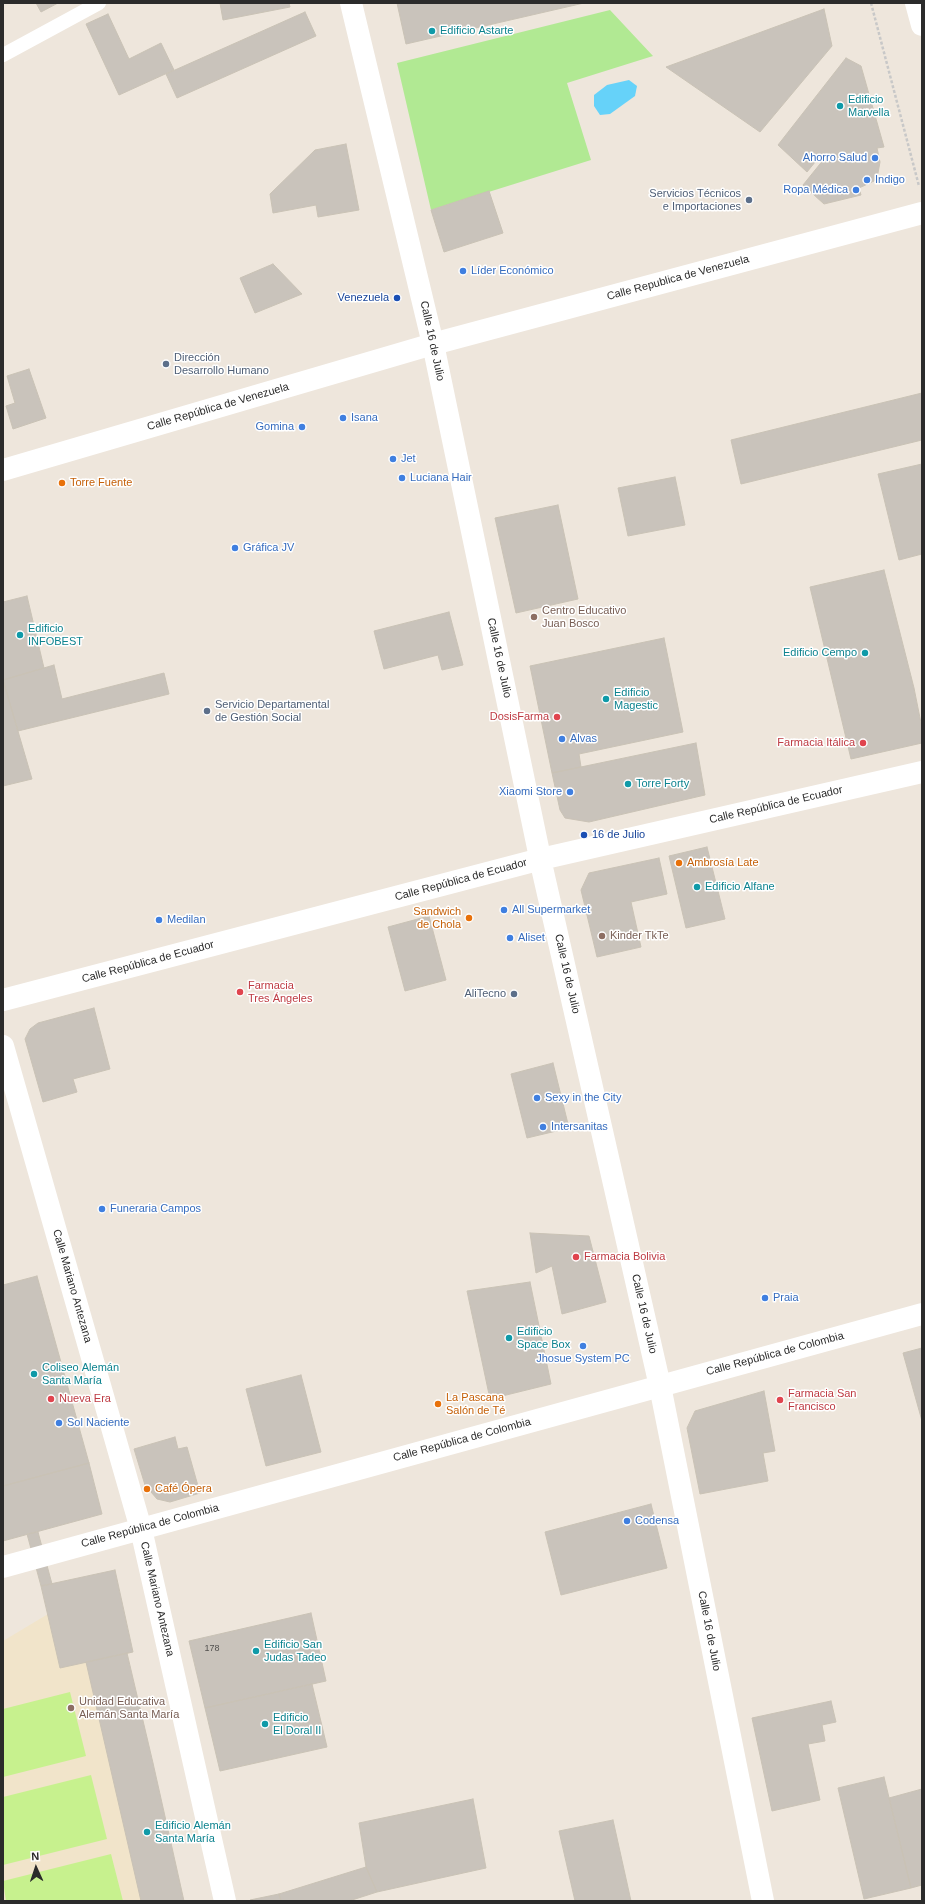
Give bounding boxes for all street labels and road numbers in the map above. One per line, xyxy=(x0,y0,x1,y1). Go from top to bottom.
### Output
street label: Calle Republica de Venezuela xyxy=(605,253,751,303)
street label: Calle 16 de Julio xyxy=(417,300,447,382)
street label: Calle República de Venezuela xyxy=(146,380,290,434)
street label: Calle 16 de Julio xyxy=(484,617,514,699)
street label: Calle República de Ecuador xyxy=(708,783,844,827)
street label: Calle República de Ecuador xyxy=(393,856,529,904)
street label: Calle 16 de Julio xyxy=(551,933,583,1015)
street label: Calle República de Ecuador xyxy=(80,938,216,986)
street label: Calle Mariano Antezana xyxy=(49,1228,95,1344)
street label: Calle 16 de Julio xyxy=(628,1273,660,1355)
street label: Calle República de Colombia xyxy=(705,1329,845,1379)
street label: Calle República de Colombia xyxy=(392,1415,532,1465)
street label: Calle República de Colombia xyxy=(80,1501,220,1551)
street label: Calle Mariano Antezana xyxy=(137,1540,177,1658)
street label: Calle 16 de Julio xyxy=(695,1590,723,1672)

